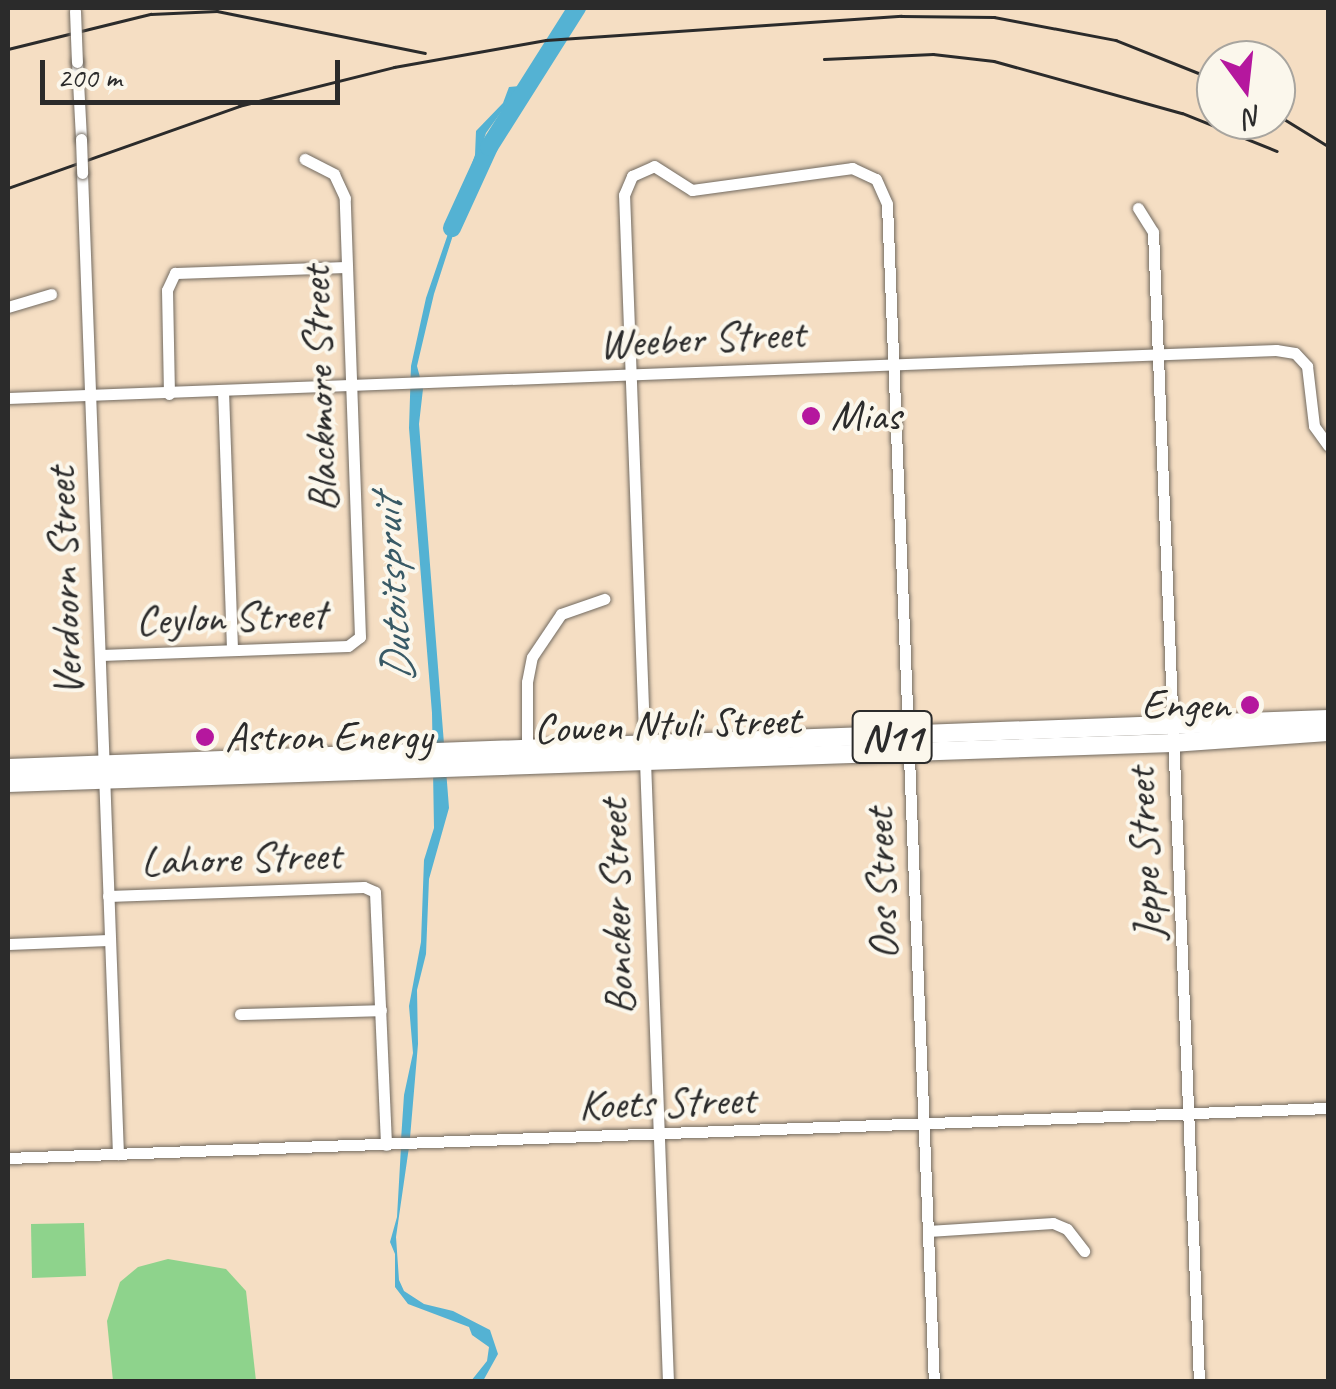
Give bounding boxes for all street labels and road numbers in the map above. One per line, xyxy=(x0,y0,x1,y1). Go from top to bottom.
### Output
street label: Blackmore Street xyxy=(291,265,349,513)
street label: Weeber Street xyxy=(598,308,806,370)
street label: Verdoorn Street xyxy=(36,466,94,698)
street label: Ceylon Street xyxy=(135,589,327,647)
street label: Cowen Ntuli Street xyxy=(531,695,803,755)
road number: N11 xyxy=(850,702,934,772)
street label: Jeppe Street xyxy=(1115,766,1175,942)
street label: Boncker Street xyxy=(588,798,646,1016)
street label: Oos Street xyxy=(854,807,910,961)
street label: Lahore Street xyxy=(140,830,342,888)
street label: Koets Street xyxy=(578,1075,756,1131)

